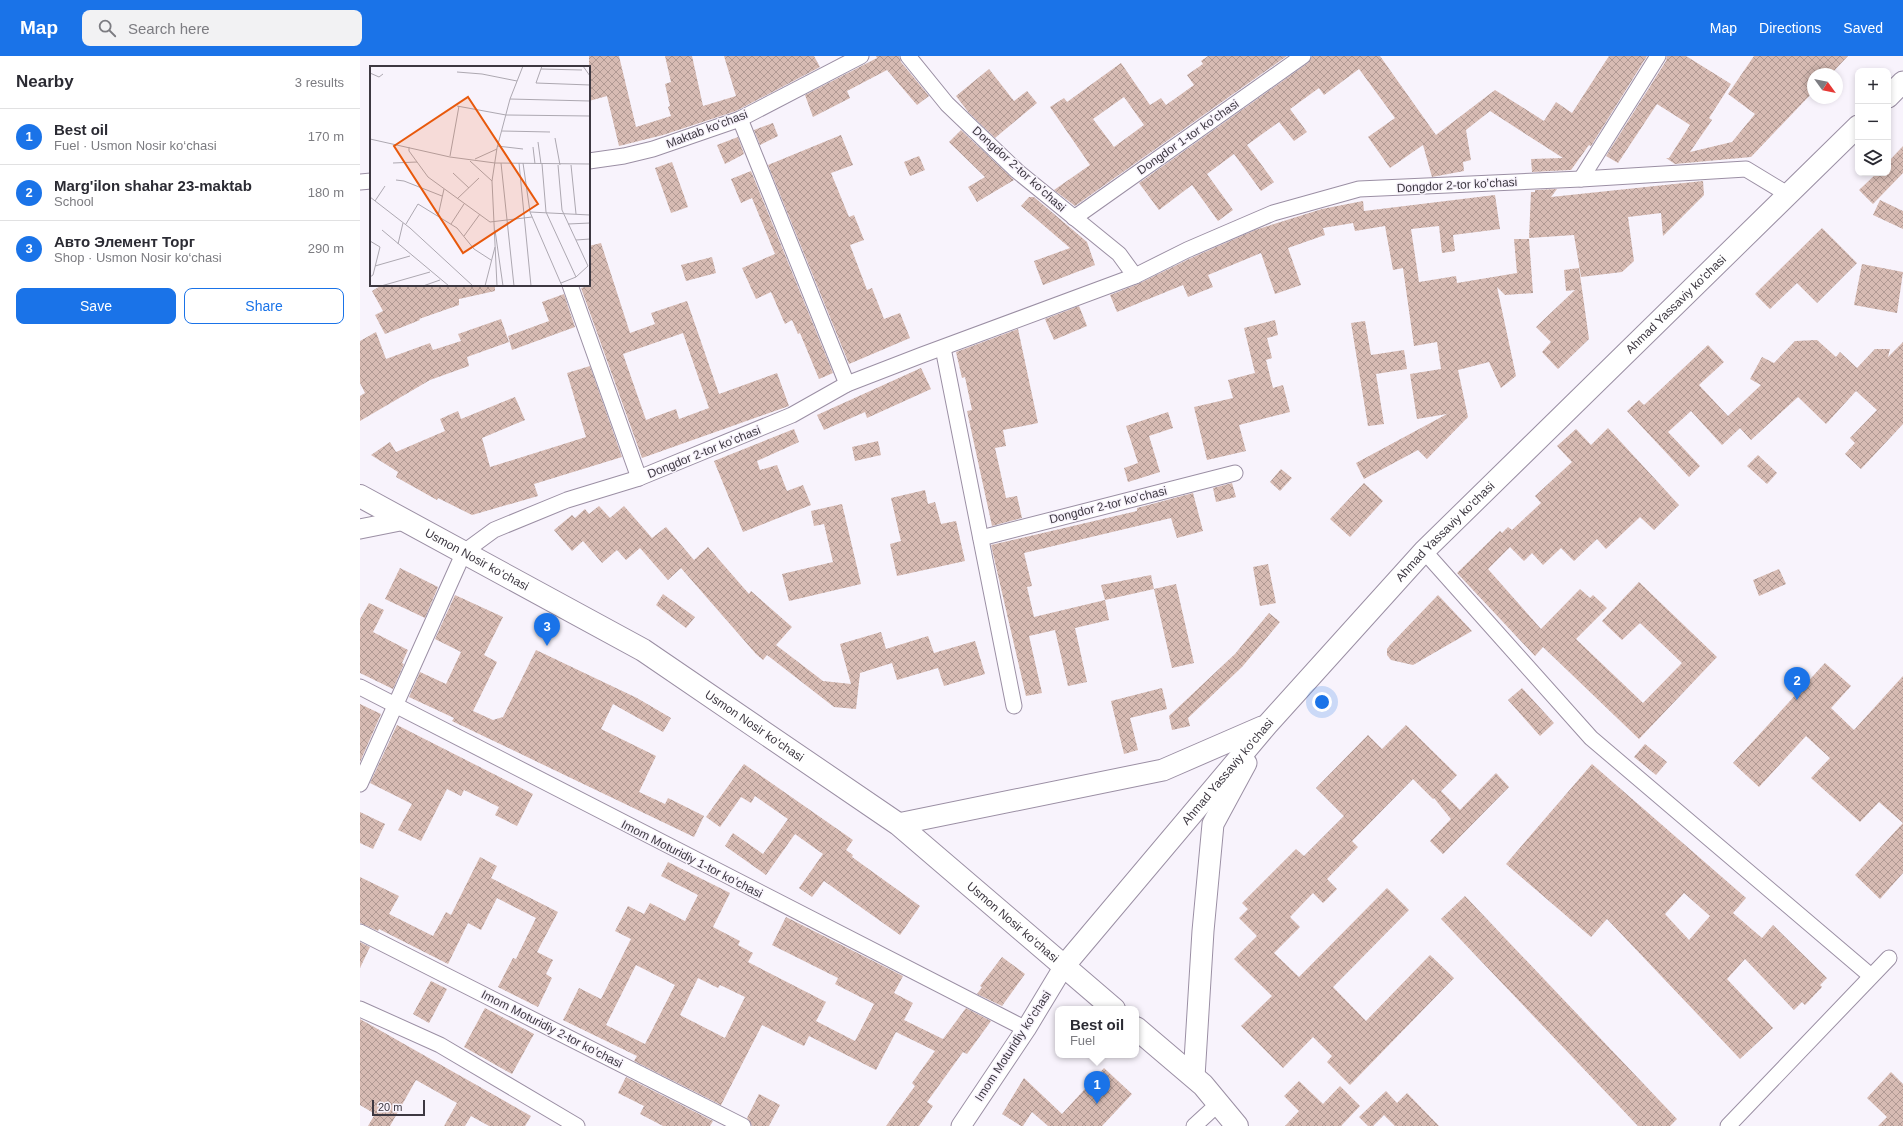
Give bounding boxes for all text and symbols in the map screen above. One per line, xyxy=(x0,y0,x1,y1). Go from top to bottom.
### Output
search box xyxy=(82,10,362,46)
text: Map xyxy=(20,17,58,38)
icon: search xyxy=(96,17,118,39)
text: Search here xyxy=(128,20,210,37)
text: Map xyxy=(1710,20,1737,36)
text: Directions xyxy=(1759,20,1821,36)
text: Saved xyxy=(1843,20,1883,36)
inset map xyxy=(370,66,590,286)
north arrow xyxy=(1807,68,1843,104)
map controls xyxy=(1855,68,1891,176)
button: + xyxy=(1855,68,1891,104)
text: Nearby xyxy=(16,72,74,91)
text: 3 results xyxy=(295,75,344,90)
street label: Dongdor 1-tor koʼchasi xyxy=(1135,97,1241,177)
button: − xyxy=(1855,104,1891,140)
street label: Maktab koʻchasi xyxy=(664,107,750,151)
text: Best oil xyxy=(54,121,108,138)
street label: Dongdor 2-tor koʼchasi xyxy=(969,123,1069,215)
text: 1 xyxy=(25,129,33,144)
text: 170 m xyxy=(308,129,344,144)
text: Fuel · Usmon Nosir ko‘chasi xyxy=(54,138,217,153)
button: layers xyxy=(1855,140,1891,176)
street label: Dongdor 2-tor koʼchasi xyxy=(1396,175,1518,195)
text: Marg'ilon shahar 23-maktab xyxy=(54,177,252,194)
text: 2 xyxy=(25,185,33,200)
text: 180 m xyxy=(308,185,344,200)
text: School xyxy=(54,194,94,209)
text: Авто Элемент Торг xyxy=(54,233,195,250)
text: 3 xyxy=(25,241,33,256)
text: 290 m xyxy=(308,241,344,256)
text: Shop · Usmon Nosir ko‘chasi xyxy=(54,250,222,265)
street label: Ahmad Yassaviy ko'chasi xyxy=(1623,252,1729,356)
button: Save xyxy=(16,288,176,324)
button: Share xyxy=(184,288,344,324)
street label: Dongdor 2-tor koʼchasi xyxy=(645,423,763,481)
street label: Ahmad Yassaviy ko'chasi xyxy=(1393,479,1497,585)
street label: Dongdor 2-tor koʼchasi xyxy=(1048,484,1168,526)
street label: Usmon Nosir ko‘chasi xyxy=(422,526,531,593)
pin: 3 xyxy=(534,613,560,646)
pin: 2 xyxy=(1784,667,1810,700)
street label: Usmon Nosir ko‘chasi xyxy=(702,687,806,765)
your location xyxy=(1312,692,1332,712)
street label: Ahmad Yassaviy ko'chasi xyxy=(1179,716,1276,828)
street label: Imom Moturidiy 1-tor koʻchasi xyxy=(619,817,765,901)
street label: Usmon Nosir ko‘chasi xyxy=(964,879,1061,965)
street label: Imom Moturidiy 2-tor koʻchasi xyxy=(479,987,625,1071)
street label: Imom Moturidiy koʻchasi xyxy=(972,988,1054,1104)
popup xyxy=(1055,1006,1139,1058)
text: Best oil xyxy=(1070,1016,1124,1033)
text: Fuel xyxy=(1070,1033,1095,1048)
pin: 1 xyxy=(1084,1071,1110,1104)
scale bar xyxy=(372,1098,425,1117)
text: 20 m xyxy=(378,1101,402,1113)

